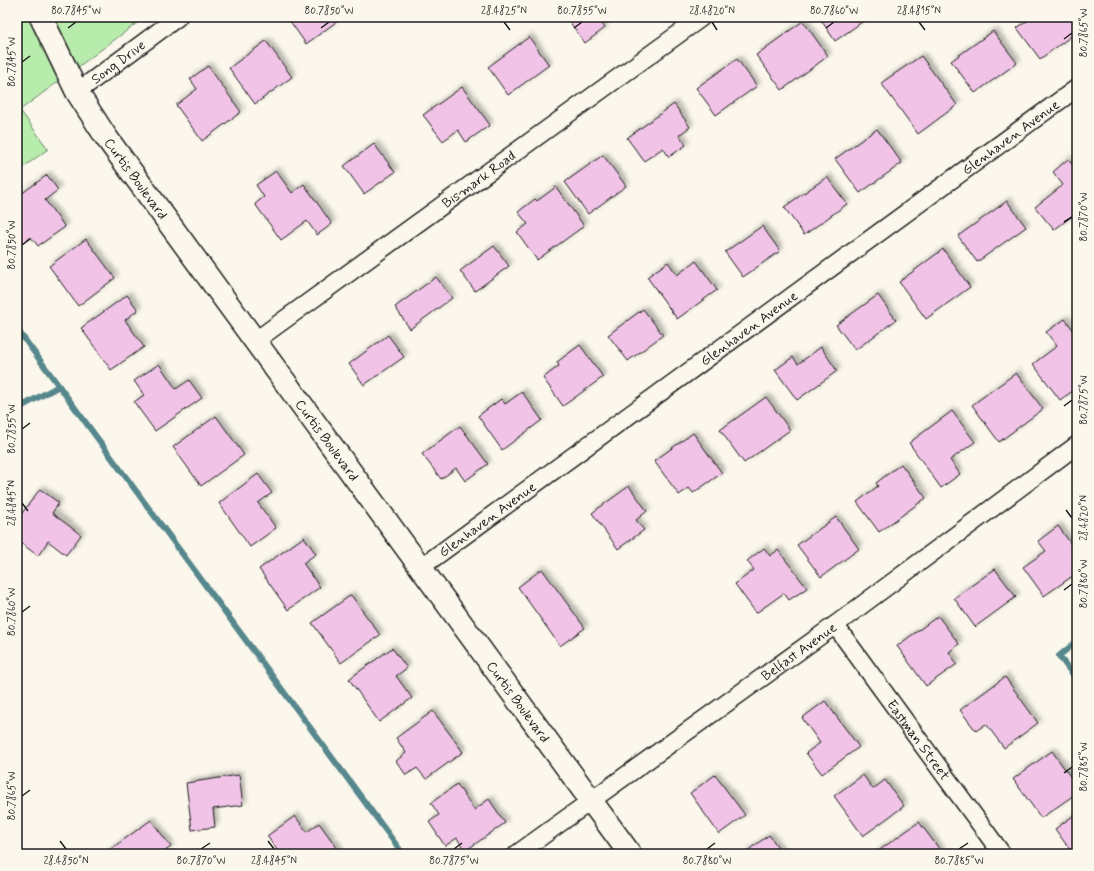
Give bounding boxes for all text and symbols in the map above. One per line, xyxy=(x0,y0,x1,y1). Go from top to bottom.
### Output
text: 80.7845°W xyxy=(51,4,101,18)
text: 80.7850°W xyxy=(305,4,353,18)
text: 28.4825°N xyxy=(481,4,527,18)
text: 80.7855°W xyxy=(557,4,607,18)
text: 28.4820°N xyxy=(689,4,735,18)
text: 80.7860°W xyxy=(810,4,858,18)
text: 28.4815°N xyxy=(897,4,941,18)
text: 80.7865°W xyxy=(1077,9,1091,57)
street label: Song Drive xyxy=(88,36,149,88)
text: 80.7845°W xyxy=(5,37,19,87)
street label: Glenhaven Avenue xyxy=(959,96,1063,179)
street label: Curtis Boulevard xyxy=(100,135,171,223)
street label: Bismark Road xyxy=(439,147,520,213)
text: 80.7870°W xyxy=(1077,193,1091,241)
text: 80.7850°W xyxy=(5,221,19,269)
street label: Glenhaven Avenue xyxy=(697,287,802,370)
text: 80.7875°W xyxy=(1077,375,1091,425)
street label: Curtis Boulevard xyxy=(291,396,362,485)
text: 80.7855°W xyxy=(5,404,19,454)
street label: Glenhaven Avenue xyxy=(435,478,540,561)
text: 28.4845°N xyxy=(5,480,19,526)
text: 28.4820°N xyxy=(1077,495,1091,541)
text: 80.7880°W xyxy=(1077,560,1091,608)
text: 80.7860°W xyxy=(5,588,19,636)
street label: Belfast Avenue xyxy=(758,619,841,685)
street label: Curtis Boulevard xyxy=(482,658,554,747)
street label: Eastman Street xyxy=(882,696,954,785)
text: 80.7885°W xyxy=(1077,742,1091,792)
text: 80.7865°W xyxy=(5,772,19,820)
text: 28.4850°N xyxy=(43,854,89,868)
text: 80.7870°W xyxy=(177,854,225,868)
text: 28.4845°N xyxy=(251,854,297,868)
text: 80.7875°W xyxy=(429,854,479,868)
text: 80.7880°W xyxy=(683,854,731,868)
text: 80.7885°W xyxy=(934,854,984,868)

